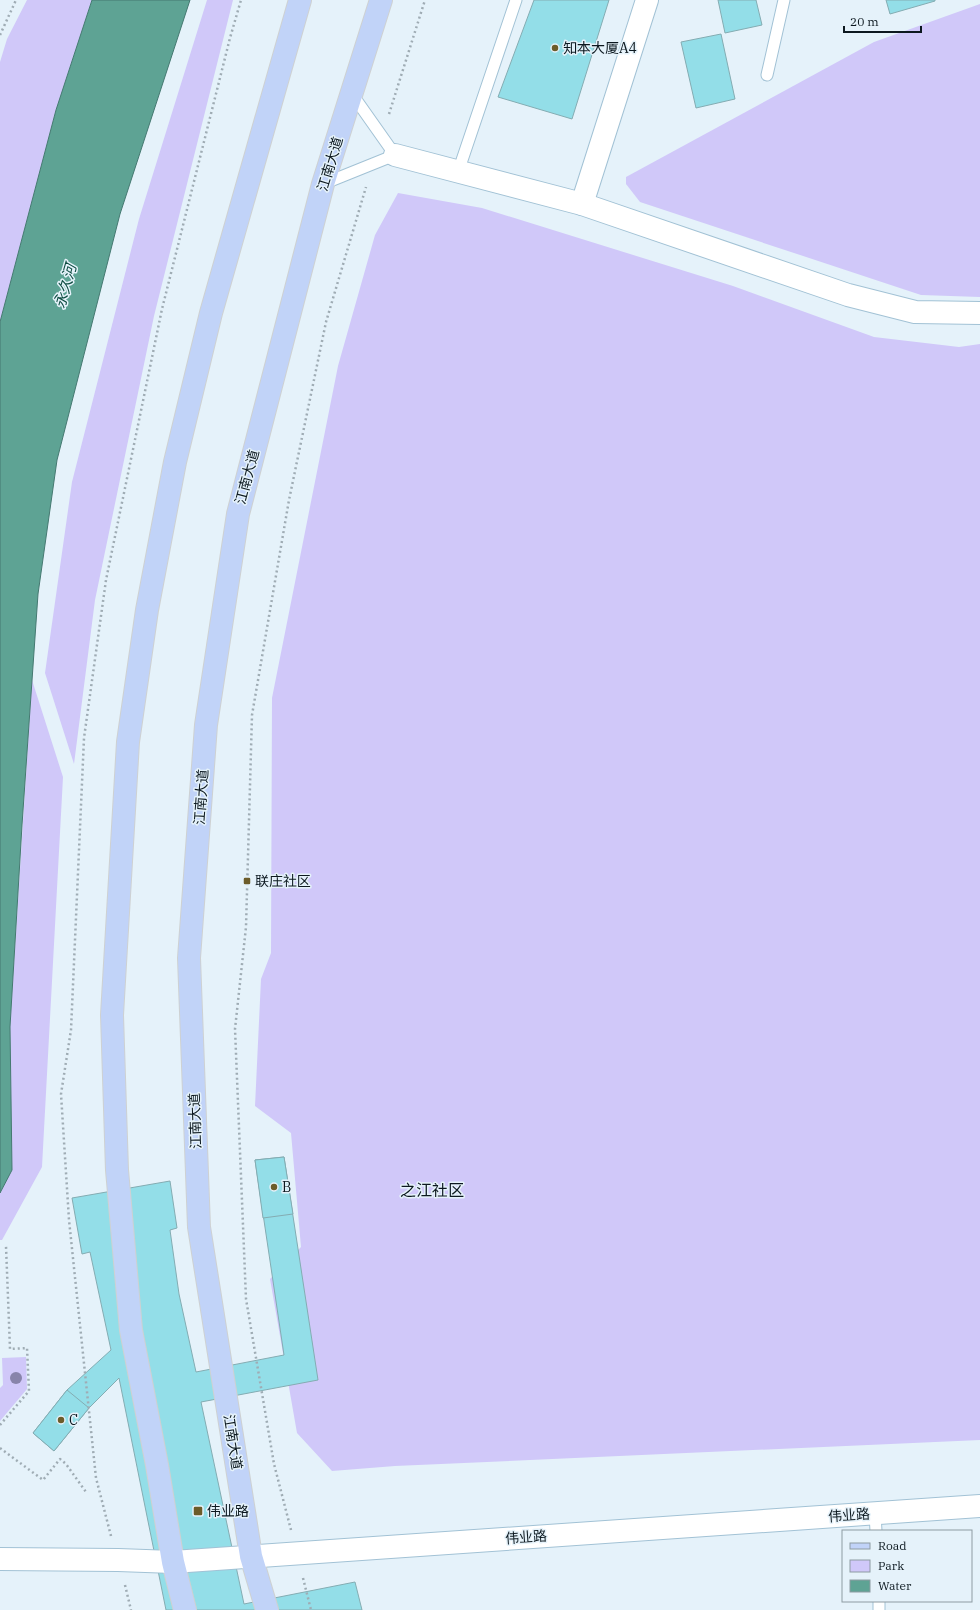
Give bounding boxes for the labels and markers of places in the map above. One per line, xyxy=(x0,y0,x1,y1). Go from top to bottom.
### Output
place label: 知本大厦A4 xyxy=(563,39,637,57)
marker: 知本大厦A4 xyxy=(550,43,560,53)
place label: 联庄社区 xyxy=(255,872,311,890)
marker: 联庄社区 xyxy=(242,876,252,886)
place label: B xyxy=(282,1178,291,1196)
marker: B xyxy=(269,1182,279,1192)
place label: C xyxy=(69,1411,78,1429)
marker: C xyxy=(56,1415,66,1425)
place label: 伟业路 xyxy=(207,1502,249,1520)
marker: 伟业路 xyxy=(192,1505,204,1517)

